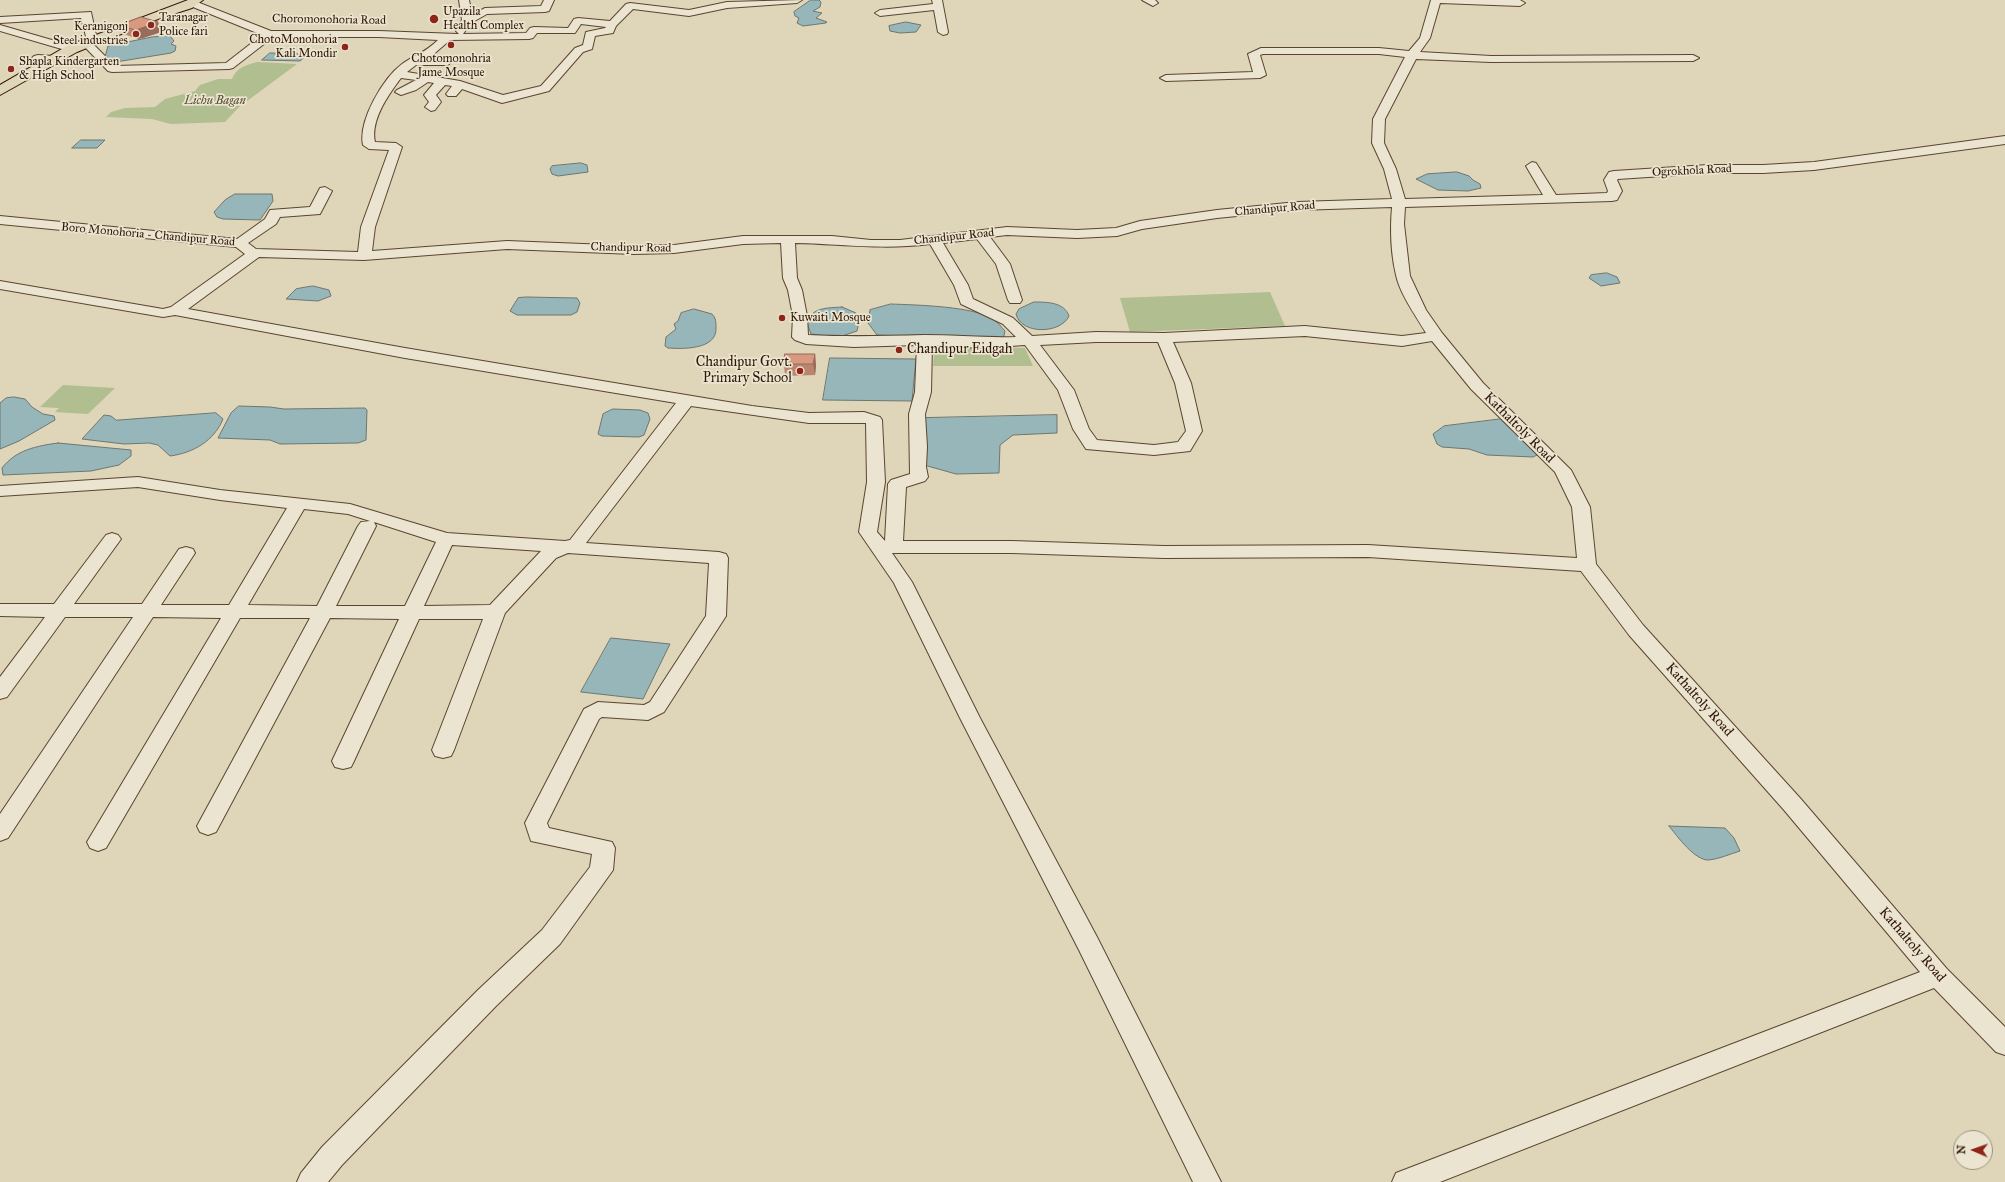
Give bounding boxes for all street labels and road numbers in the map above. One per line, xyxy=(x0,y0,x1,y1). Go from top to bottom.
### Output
street label: Choromonohoria Road xyxy=(272,12,386,28)
street label: Ogrokhola Road xyxy=(1652,162,1732,180)
street label: Chandipur Road xyxy=(1234,198,1316,220)
street label: Boro Monohoria - Chandipur Road xyxy=(60,220,236,250)
street label: Chandipur Road xyxy=(913,226,995,248)
street label: Chandipur Road xyxy=(590,240,672,256)
street label: Kathaltoly Road xyxy=(1480,389,1558,467)
street label: Kathaltoly Road xyxy=(1662,660,1736,740)
street label: Kathaltoly Road xyxy=(1875,904,1949,986)

